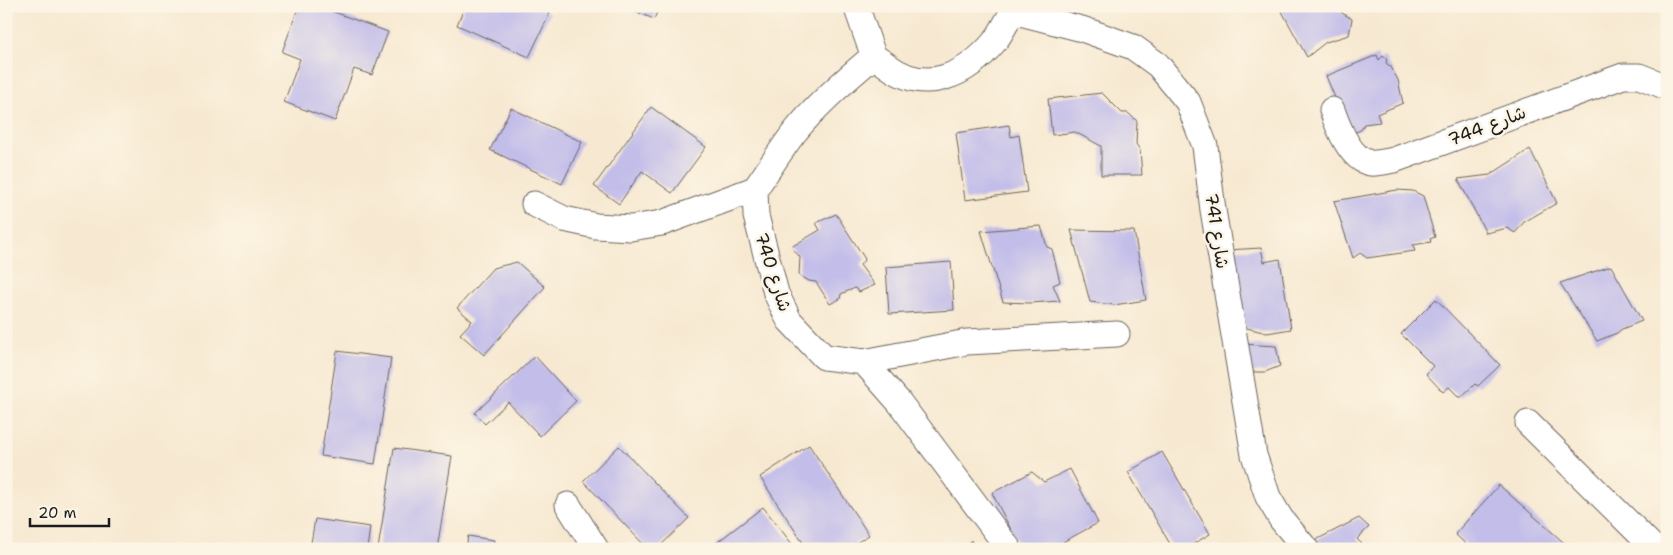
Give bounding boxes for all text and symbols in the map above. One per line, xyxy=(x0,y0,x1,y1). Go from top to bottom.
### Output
street label: شارع 744 xyxy=(1445,100,1529,152)
street label: شارع 741 xyxy=(1199,192,1235,270)
street label: شارع 740 xyxy=(749,229,797,315)
scale bar xyxy=(30,495,109,527)
text: 20 m xyxy=(38,503,77,523)

